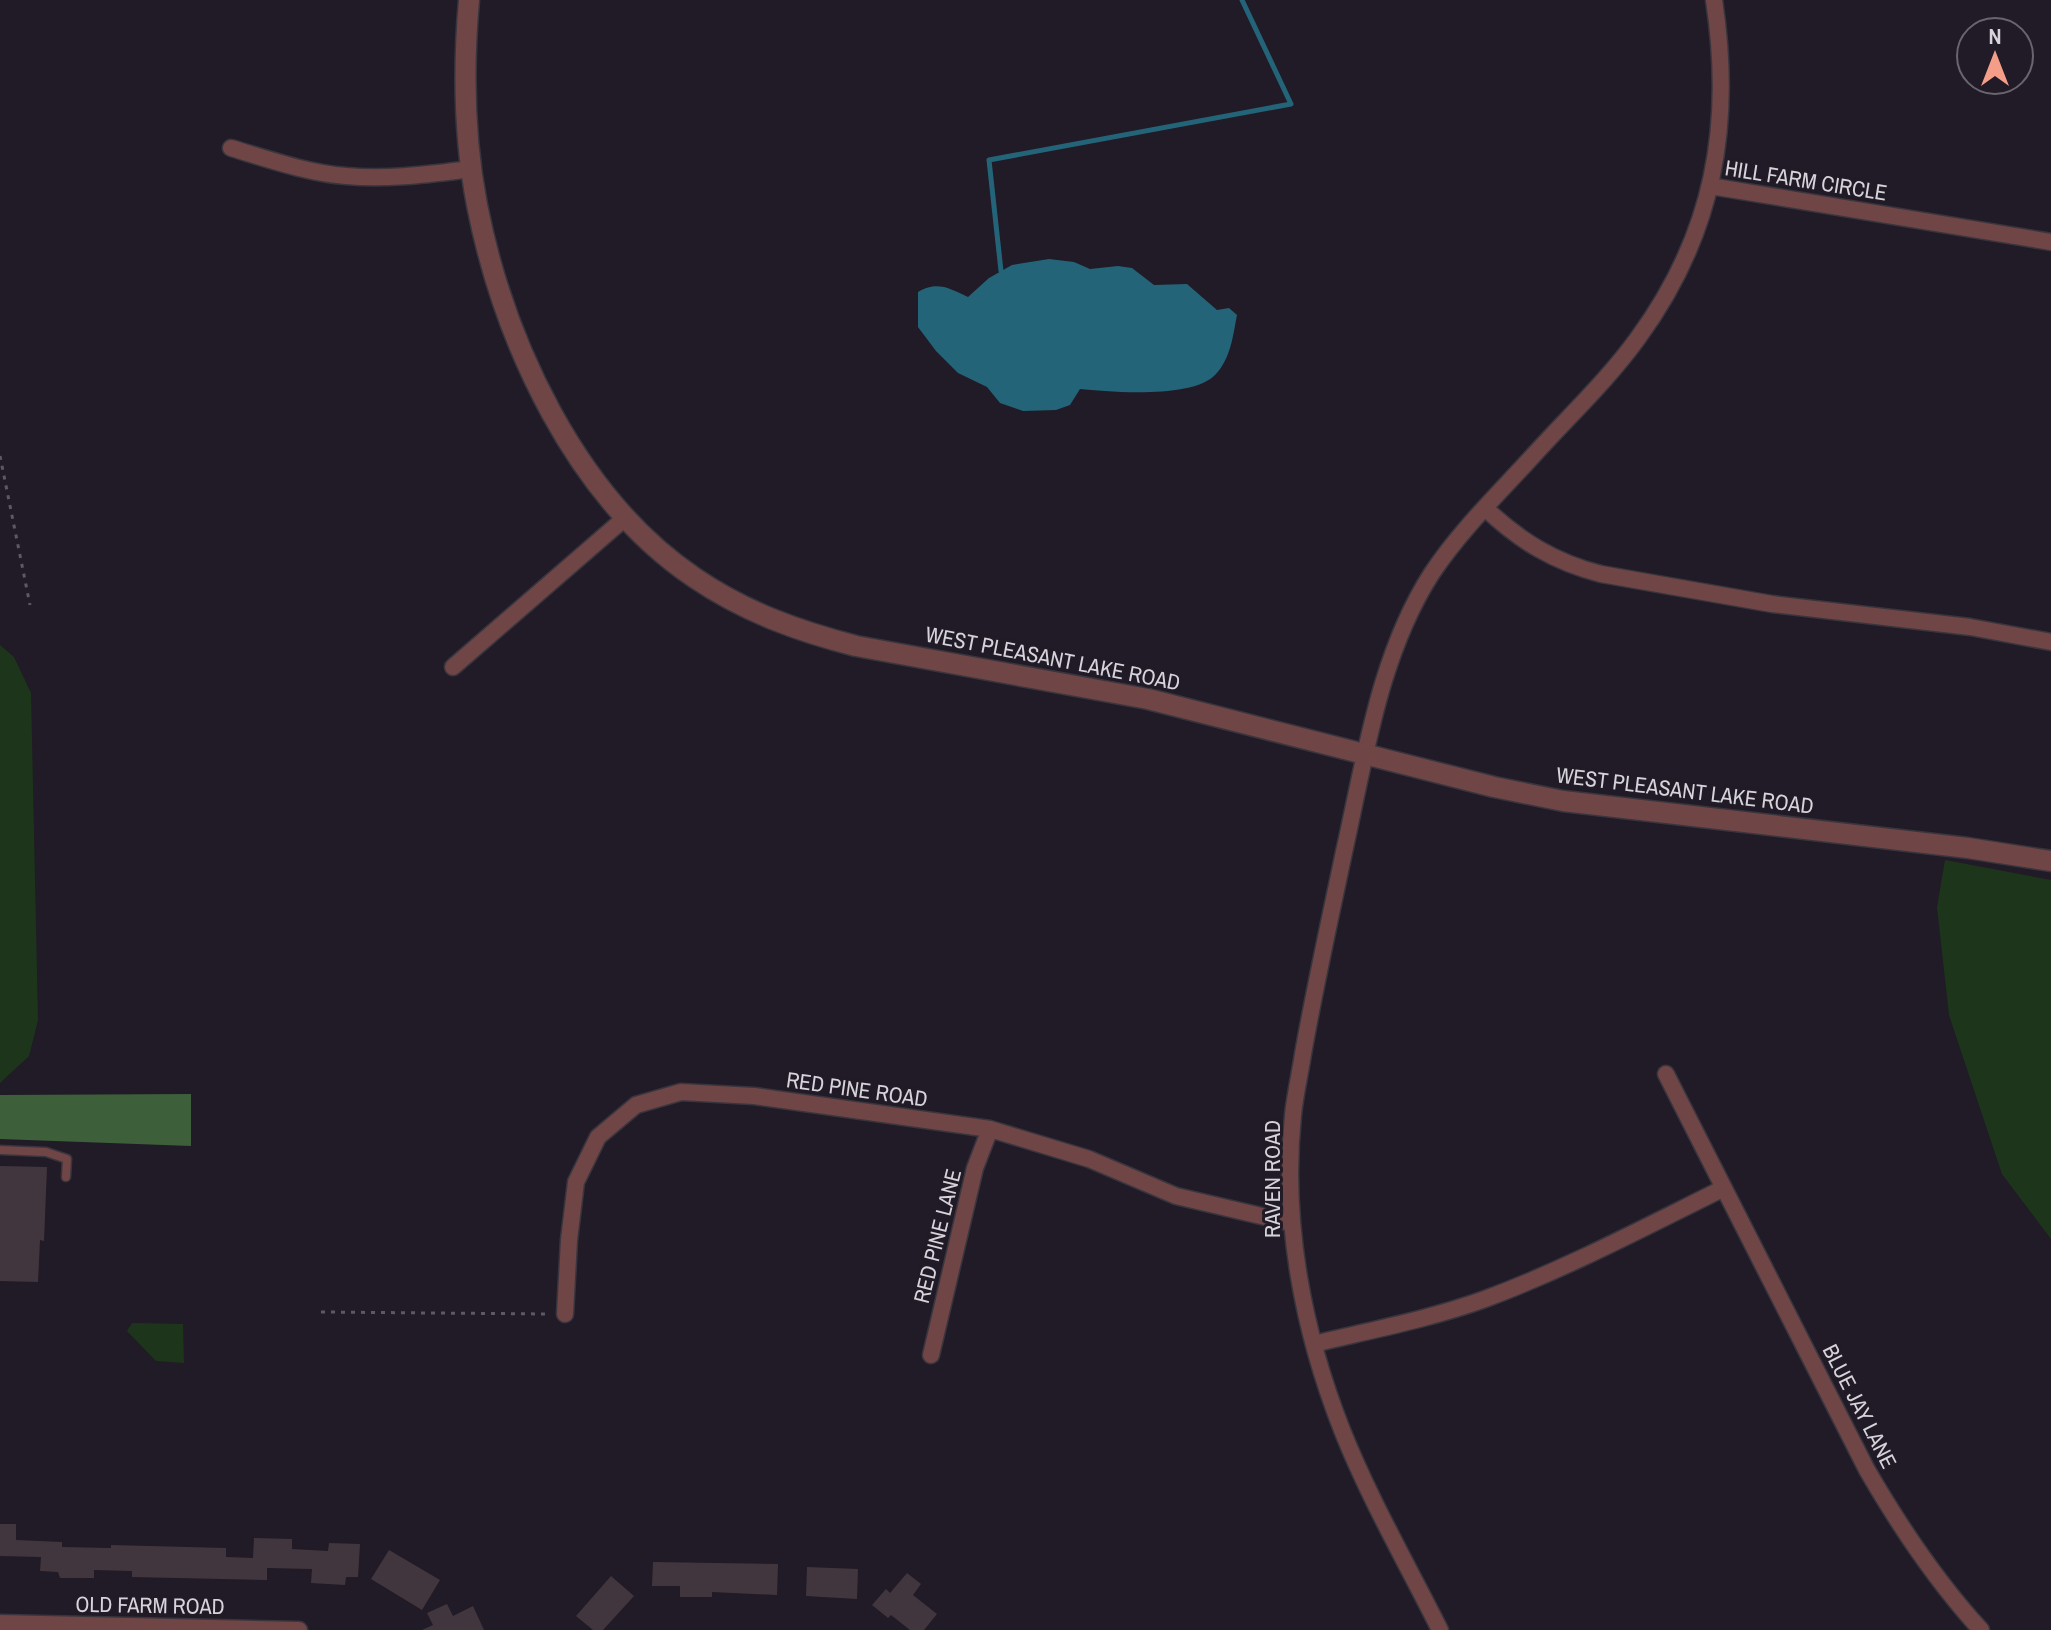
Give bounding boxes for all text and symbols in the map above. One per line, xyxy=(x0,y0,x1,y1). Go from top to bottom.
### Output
north arrow xyxy=(1955,16,2035,96)
text: N xyxy=(1988,21,2002,51)
street label: HILL FARM CIRCLE xyxy=(1723,152,1889,208)
street label: WEST PLEASANT LAKE ROAD xyxy=(923,619,1183,697)
street label: WEST PLEASANT LAKE ROAD xyxy=(1555,759,1815,821)
street label: RED PINE ROAD xyxy=(784,1064,930,1114)
street label: RAVEN ROAD xyxy=(1257,1120,1287,1238)
street label: RED PINE LANE xyxy=(906,1166,968,1306)
street label: BLUE JAY LANE xyxy=(1816,1339,1904,1473)
street label: OLD FARM ROAD xyxy=(75,1589,225,1621)

